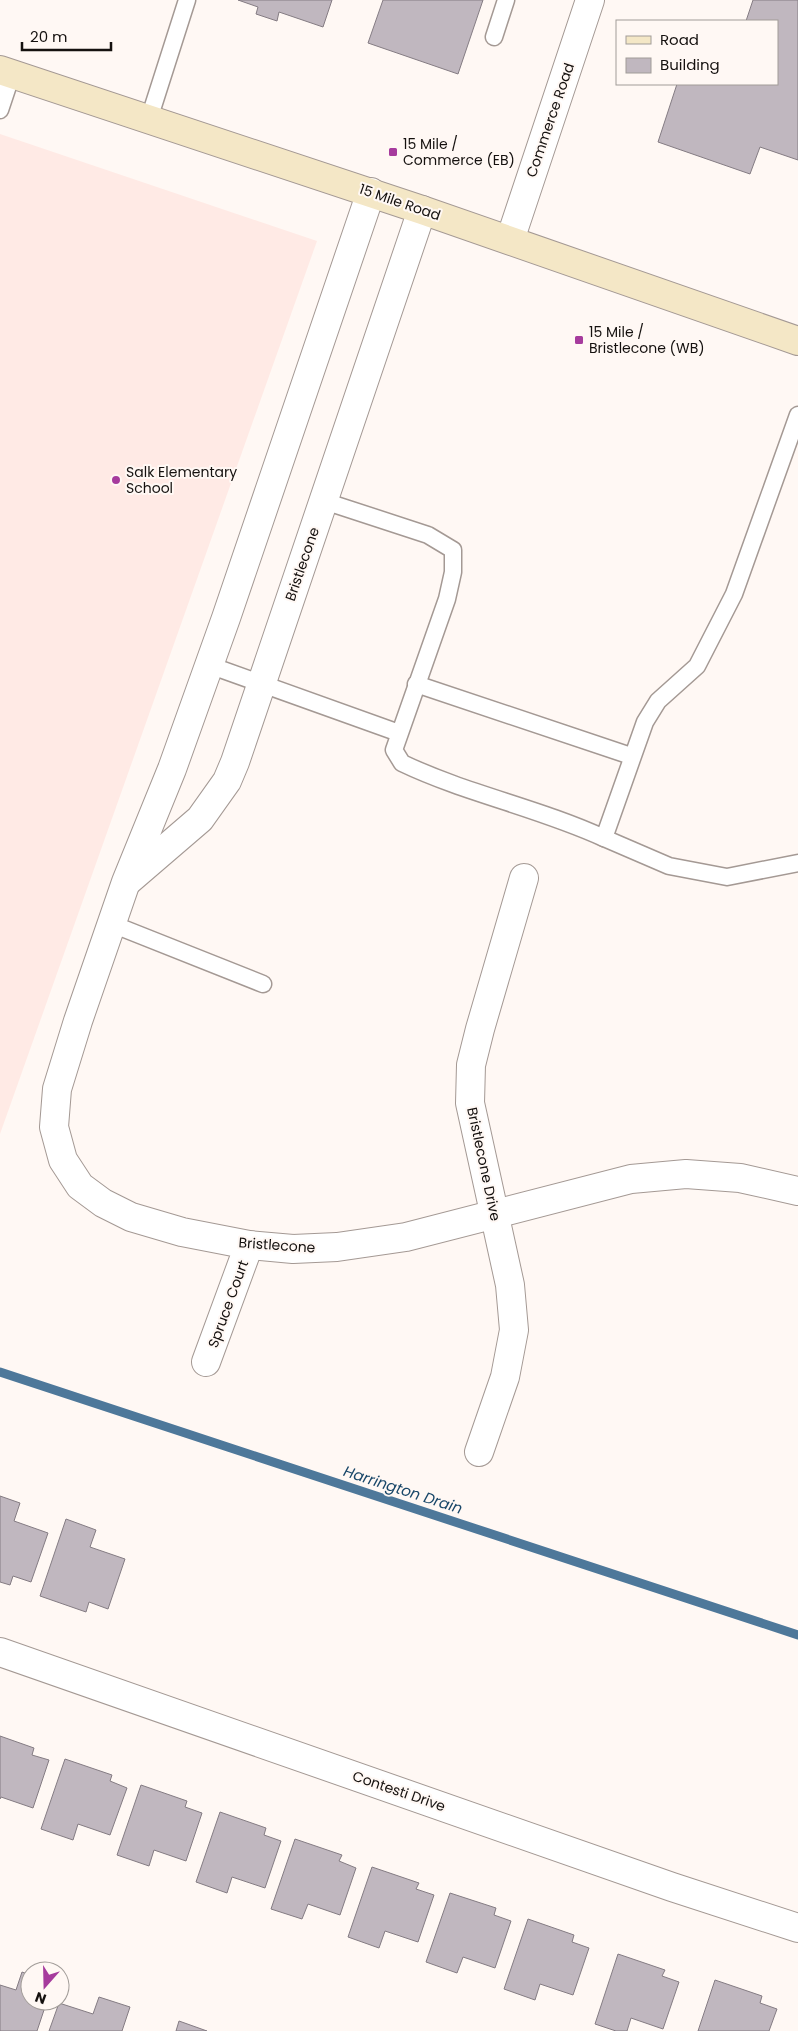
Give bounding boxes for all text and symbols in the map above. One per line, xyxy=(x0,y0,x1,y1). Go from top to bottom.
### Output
scale bar xyxy=(22,20,111,52)
legend xyxy=(616,20,778,85)
text: 20 m xyxy=(30,26,68,47)
text: Road xyxy=(660,29,699,50)
text: Building xyxy=(660,54,720,75)
street label: Commerce Road xyxy=(521,60,579,180)
place label: 15 Mile / Commerce (EB) xyxy=(403,134,515,170)
marker: 15 Mile / Commerce (EB) xyxy=(387,146,399,158)
street label: 15 Mile Road xyxy=(357,179,443,225)
place label: 15 Mile / Bristlecone (WB) xyxy=(589,322,705,358)
marker: 15 Mile / Bristlecone (WB) xyxy=(573,334,585,346)
place label: Salk Elementary School xyxy=(126,462,237,498)
marker: Salk Elementary School xyxy=(110,474,122,486)
street label: Bristlecone xyxy=(280,524,324,604)
street label: Bristlecone Drive xyxy=(462,1105,506,1223)
street label: Bristlecone xyxy=(238,1232,316,1258)
street label: Spruce Court xyxy=(203,1257,253,1351)
water label: Harrington Drain xyxy=(341,1460,465,1519)
street label: Contesti Drive xyxy=(350,1766,448,1816)
north arrow xyxy=(20,1961,70,2011)
text: N xyxy=(32,1987,49,2009)

